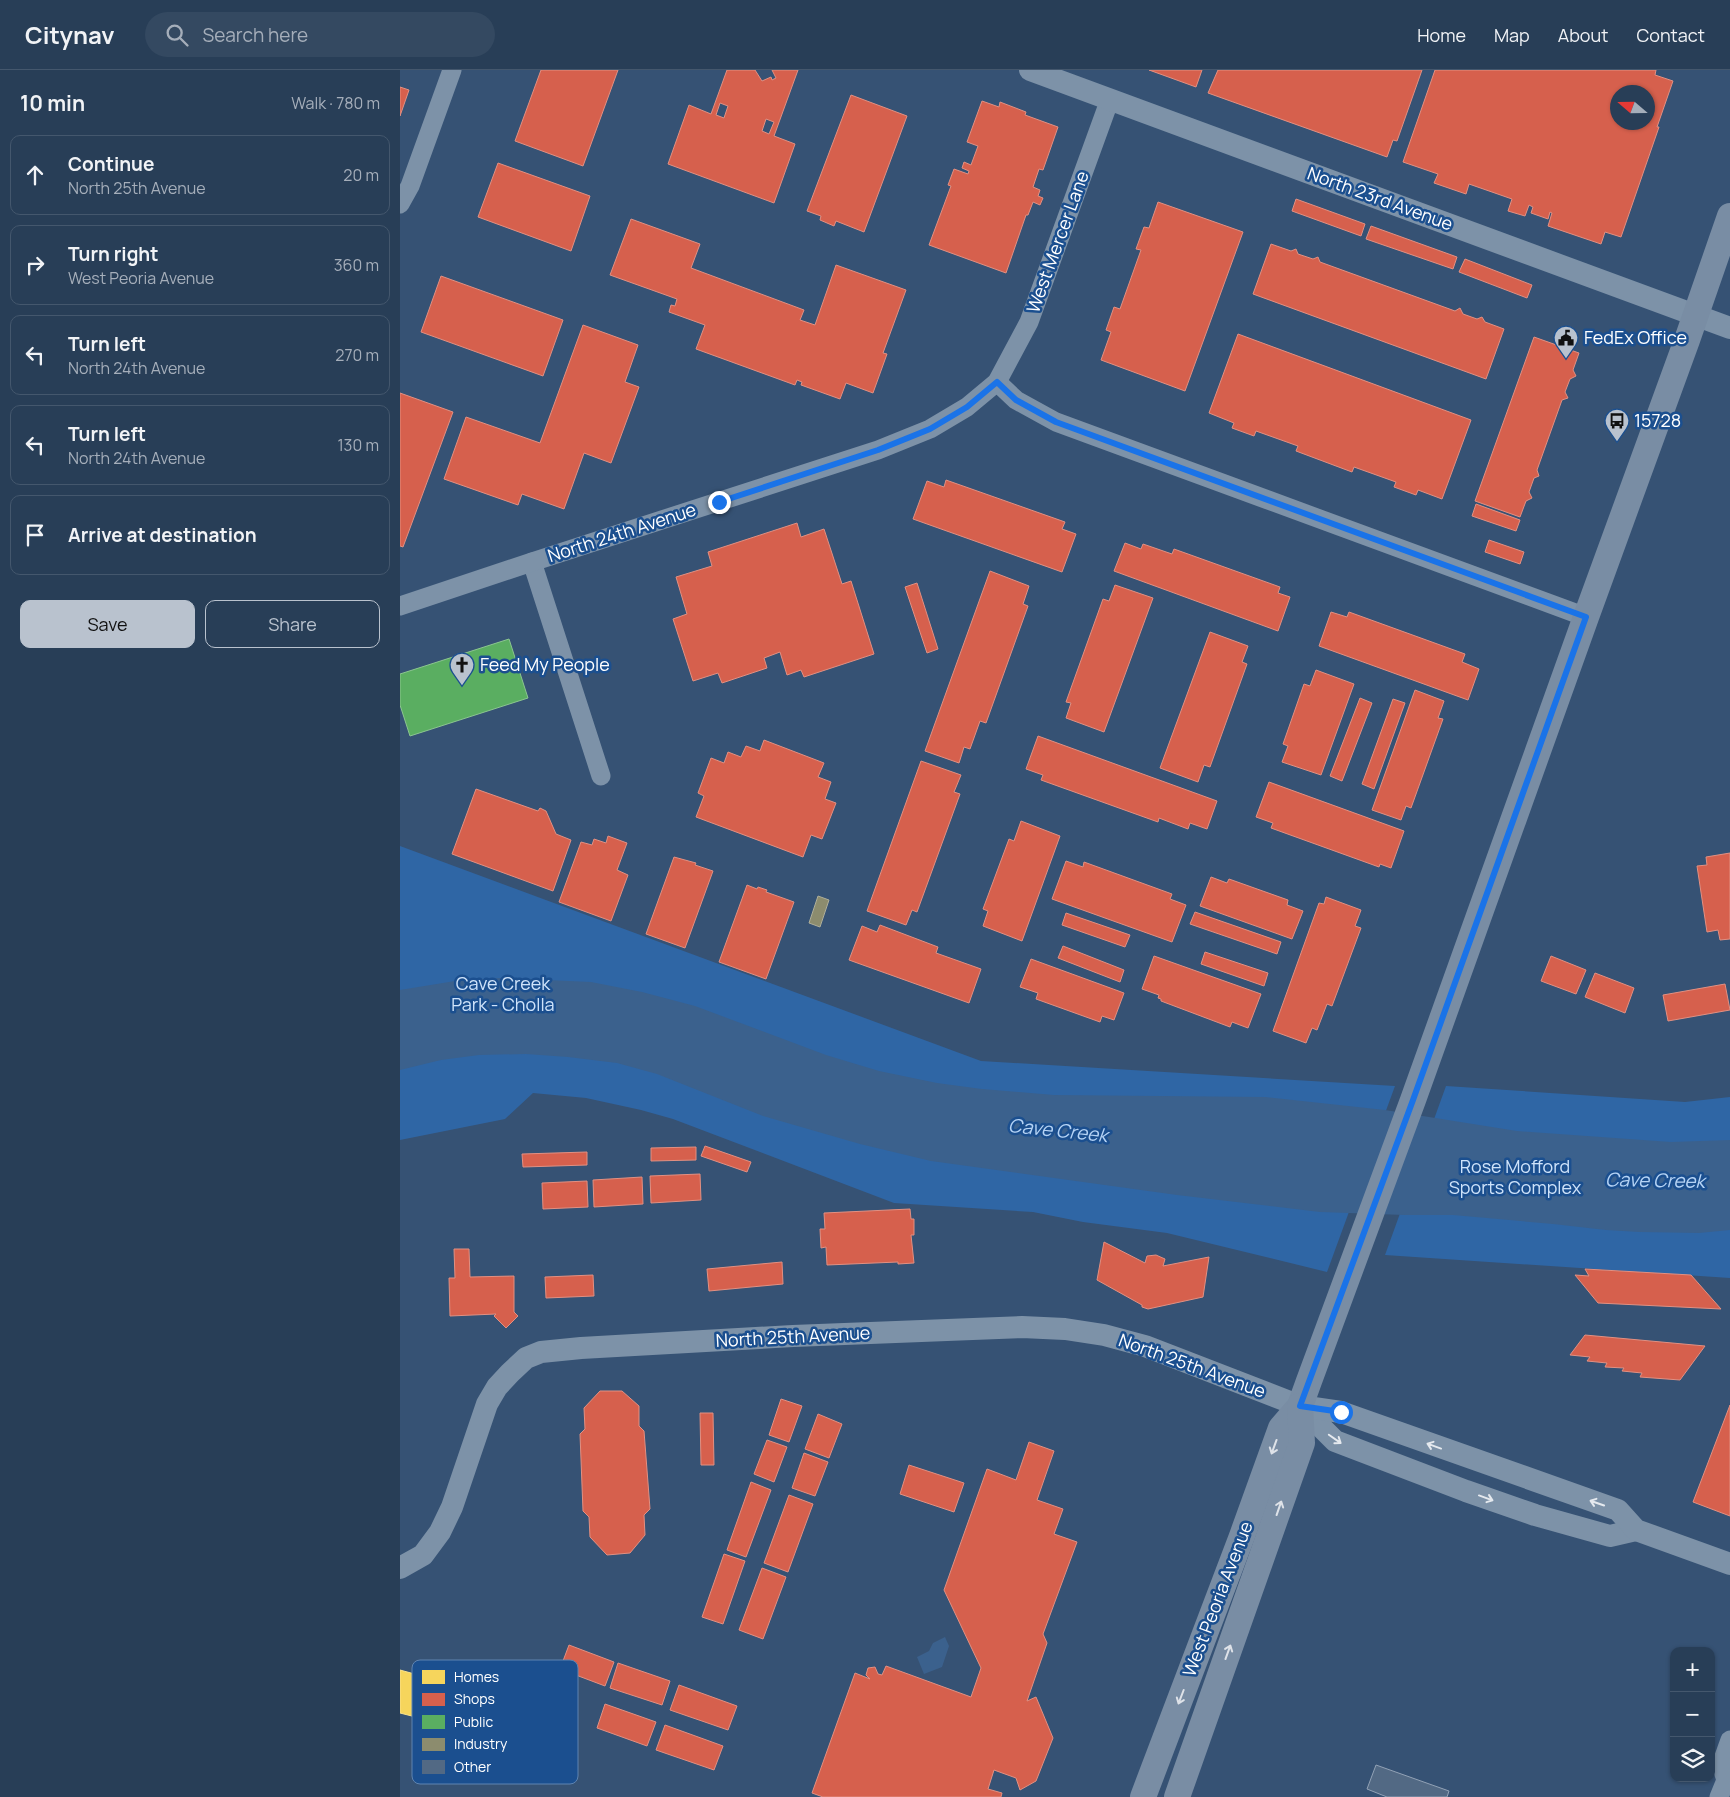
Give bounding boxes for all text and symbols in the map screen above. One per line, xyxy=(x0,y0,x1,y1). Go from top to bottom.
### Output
search box xyxy=(145,12,495,57)
text: Citynav xyxy=(25,18,115,51)
icon: search xyxy=(163,21,191,49)
text: Search here xyxy=(203,22,308,48)
text: Home xyxy=(1417,23,1466,47)
text: Map xyxy=(1494,23,1530,47)
text: About xyxy=(1558,23,1608,47)
text: Contact xyxy=(1636,23,1705,47)
north arrow xyxy=(1610,85,1655,130)
text: 10 min xyxy=(20,89,85,117)
text: Walk · 780 m xyxy=(291,92,380,114)
text: Continue xyxy=(68,151,154,177)
icon: ahead xyxy=(21,161,49,189)
street label: North 23rd Avenue xyxy=(1304,161,1457,236)
text: 20 m xyxy=(343,164,379,186)
street label: West Mercer Lane xyxy=(1020,167,1094,316)
text: North 25th Avenue xyxy=(68,177,206,199)
text: Turn right xyxy=(68,241,158,267)
icon: right xyxy=(21,251,49,279)
text: 360 m xyxy=(334,254,379,276)
text: West Peoria Avenue xyxy=(68,267,214,289)
public building icon: FedEx Office xyxy=(1553,325,1579,359)
place label: FedEx Office xyxy=(1584,325,1687,349)
text: Turn left xyxy=(68,331,146,357)
icon: left xyxy=(21,341,49,369)
text: 270 m xyxy=(335,344,379,366)
text: North 24th Avenue xyxy=(68,357,205,379)
bus stop icon: 15728 xyxy=(1604,408,1630,442)
place label: 15728 xyxy=(1634,408,1681,432)
text: Turn left xyxy=(68,421,146,447)
icon: left xyxy=(21,431,49,459)
text: 130 m xyxy=(337,434,379,456)
text: North 24th Avenue xyxy=(68,447,205,469)
route end xyxy=(708,491,731,514)
street label: North 24th Avenue xyxy=(544,497,699,567)
icon: arrive xyxy=(21,521,49,549)
text: Arrive at destination xyxy=(68,522,257,548)
button: Save xyxy=(20,600,195,648)
button: Share xyxy=(205,600,380,648)
church icon: Feed My People xyxy=(449,652,475,686)
place label: Feed My People xyxy=(480,652,610,676)
park label: Cave Creek Park - Cholla xyxy=(451,971,555,1016)
water label: Cave Creek xyxy=(1007,1112,1112,1148)
park label: Rose Mofford Sports Complex xyxy=(1449,1154,1582,1199)
water label: Cave Creek xyxy=(1605,1166,1708,1194)
street label: North 25th Avenue xyxy=(715,1320,871,1352)
street label: North 25th Avenue xyxy=(1116,1327,1269,1403)
route start xyxy=(1330,1401,1353,1424)
one-way arrow xyxy=(1328,1434,1342,1444)
one-way arrow xyxy=(1269,1438,1278,1454)
one-way arrow xyxy=(1427,1441,1442,1450)
one-way arrow xyxy=(1478,1494,1493,1503)
one-way arrow xyxy=(1590,1498,1605,1507)
one-way arrow xyxy=(1275,1501,1284,1516)
street label: West Peoria Avenue xyxy=(1176,1518,1258,1680)
one-way arrow xyxy=(1224,1645,1233,1660)
map controls xyxy=(1670,1647,1715,1782)
button: + xyxy=(1670,1647,1715,1692)
legend xyxy=(412,1660,578,1784)
text: Homes xyxy=(454,1667,499,1686)
text: Shops xyxy=(454,1689,495,1708)
one-way arrow xyxy=(1176,1689,1185,1705)
button: − xyxy=(1670,1692,1715,1737)
text: Public xyxy=(454,1712,494,1731)
text: Industry xyxy=(454,1734,508,1753)
button: layers xyxy=(1670,1737,1715,1782)
text: Other xyxy=(454,1757,491,1776)

